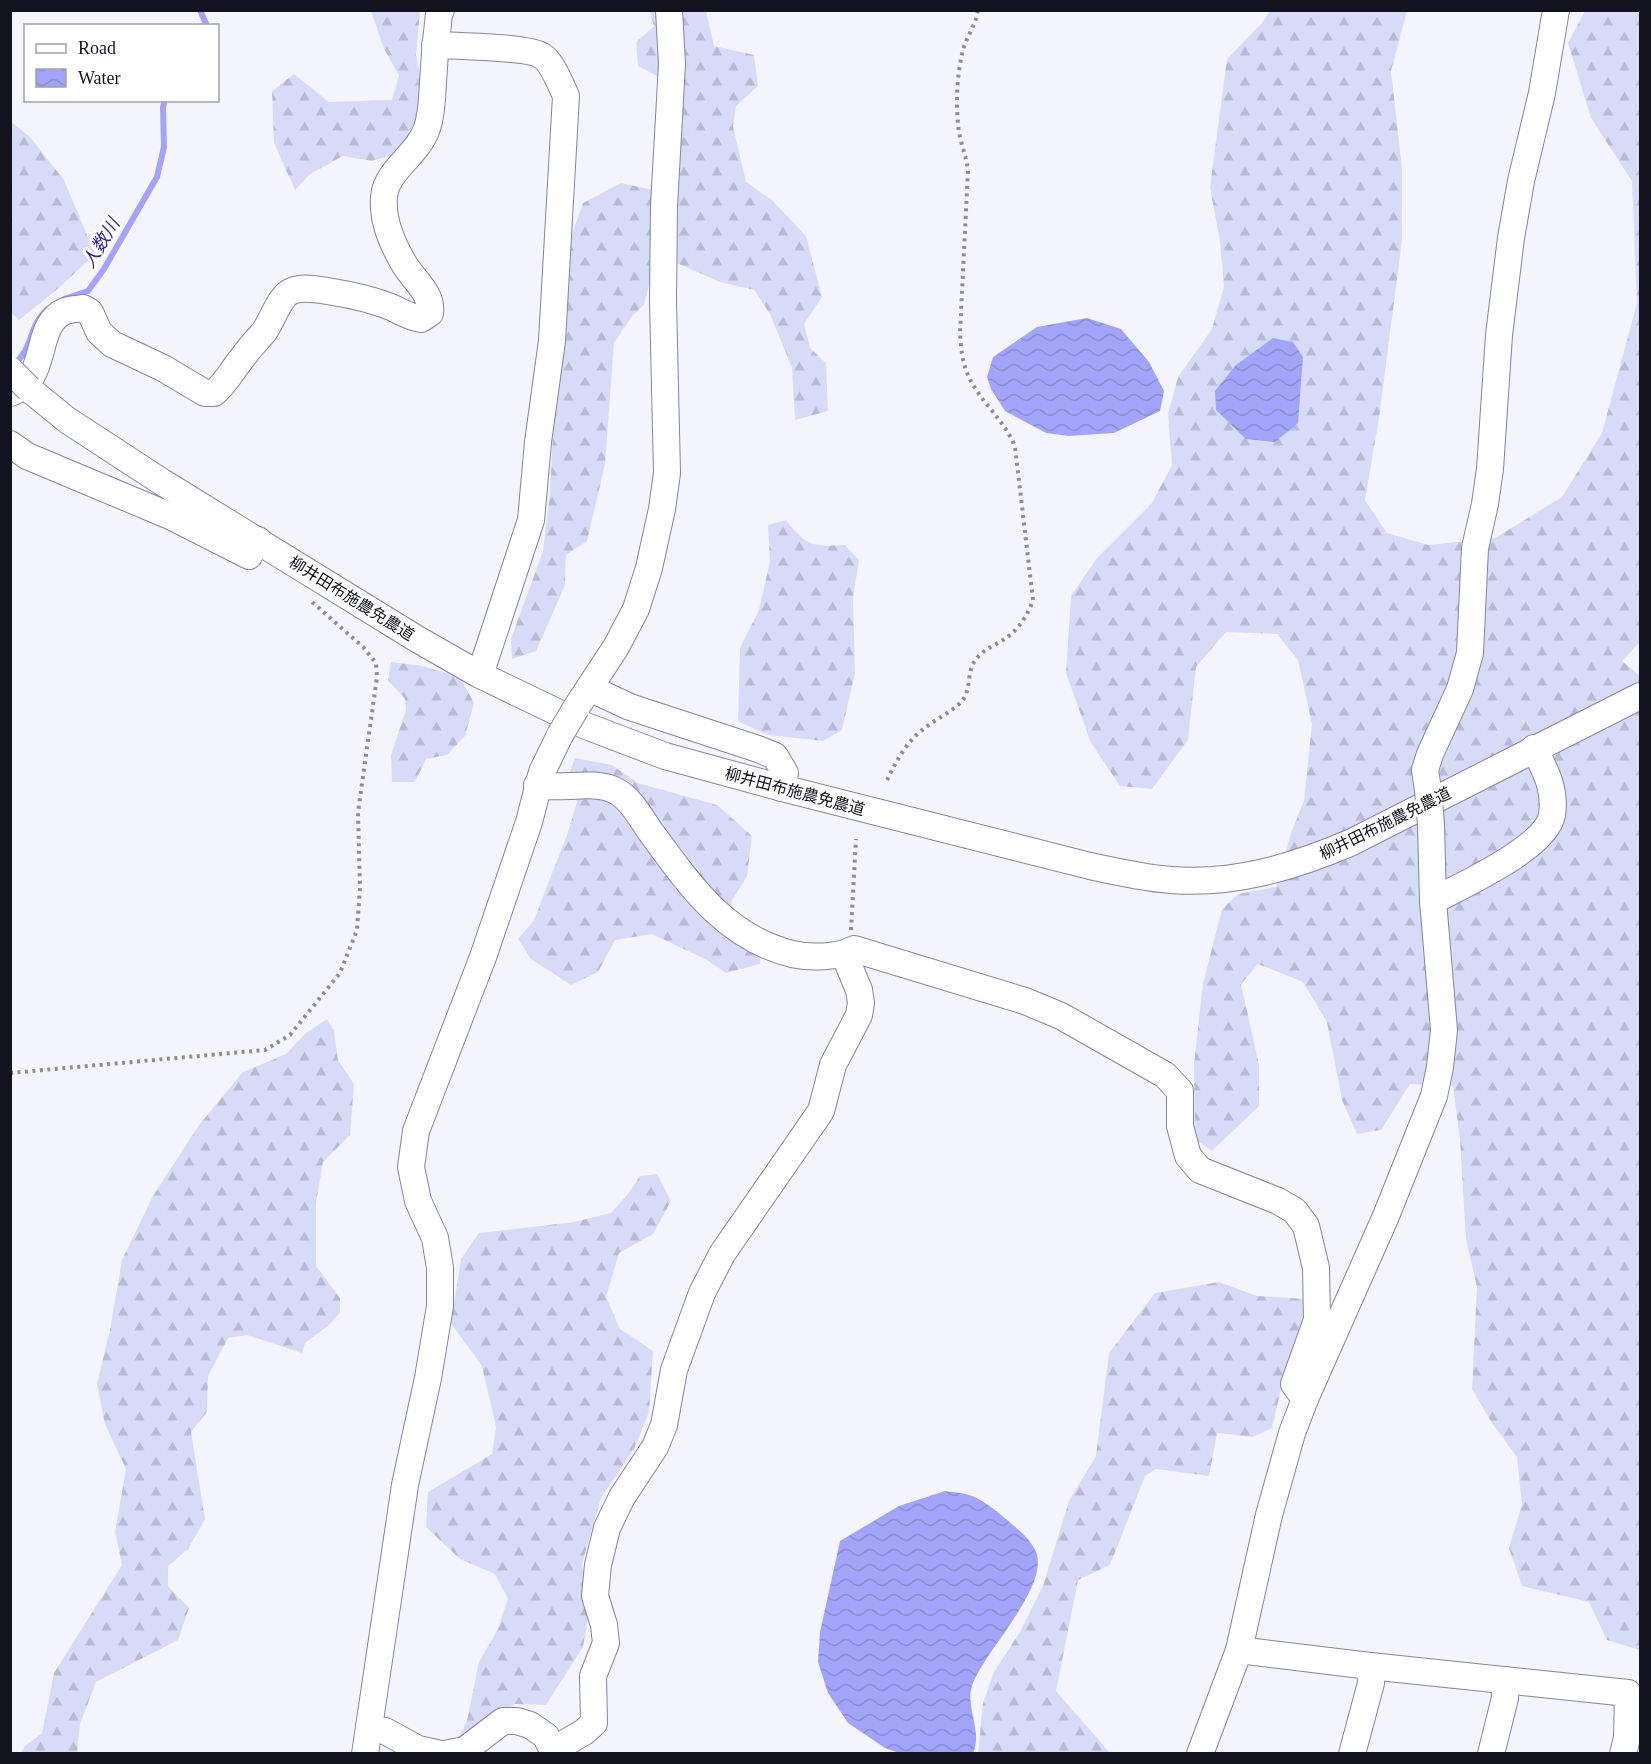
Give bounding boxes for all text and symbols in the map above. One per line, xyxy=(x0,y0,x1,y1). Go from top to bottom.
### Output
legend xyxy=(24,24,219,102)
text: Road xyxy=(78,38,116,58)
text: Water xyxy=(78,68,121,88)
water label: 人数川 xyxy=(79,213,125,271)
street label: 柳井田布施農免農道 xyxy=(286,553,417,644)
street label: 柳井田布施農免農道 xyxy=(723,765,867,818)
street label: 柳井田布施農免農道 xyxy=(1317,784,1454,863)

